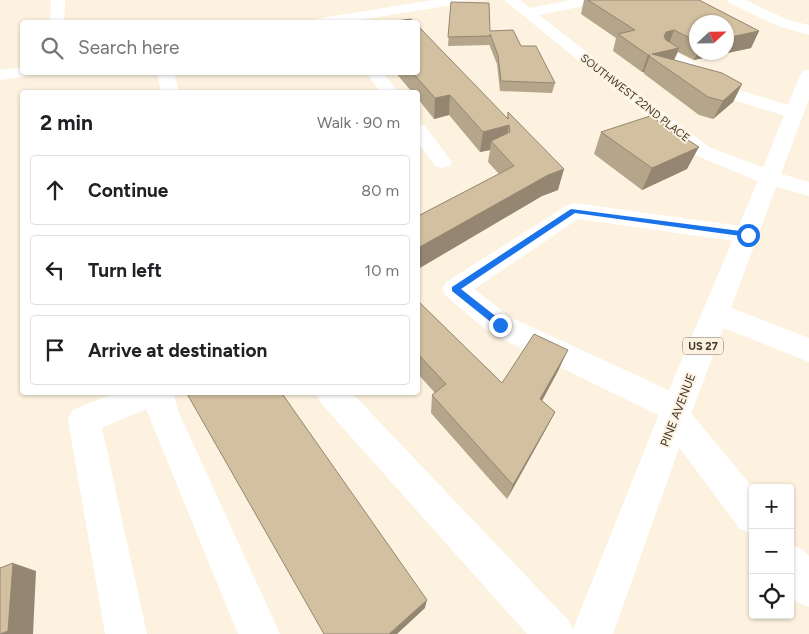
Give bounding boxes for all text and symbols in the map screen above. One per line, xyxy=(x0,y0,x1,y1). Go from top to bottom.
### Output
north arrow xyxy=(689,15,734,60)
search box xyxy=(20,20,420,75)
icon: search xyxy=(38,34,66,62)
text: Search here xyxy=(78,36,180,59)
street label: SOUTHWEST 22ND PLACE xyxy=(578,51,692,145)
text: 2 min xyxy=(40,110,93,135)
text: Walk · 90 m xyxy=(317,113,400,132)
icon: ahead xyxy=(41,176,69,204)
text: Continue xyxy=(88,179,168,202)
text: 80 m xyxy=(361,181,399,200)
route start xyxy=(737,224,760,247)
icon: left xyxy=(41,256,69,284)
text: Turn left xyxy=(88,259,162,282)
text: 10 m xyxy=(365,261,399,280)
route end xyxy=(489,314,512,337)
icon: arrive xyxy=(41,336,69,364)
road number: US 27 xyxy=(683,338,723,354)
text: Arrive at destination xyxy=(88,339,267,362)
street label: PINE AVENUE xyxy=(658,371,698,449)
map controls xyxy=(749,484,794,619)
button: + xyxy=(749,484,794,529)
button: − xyxy=(749,529,794,574)
button: locate xyxy=(749,574,794,619)

